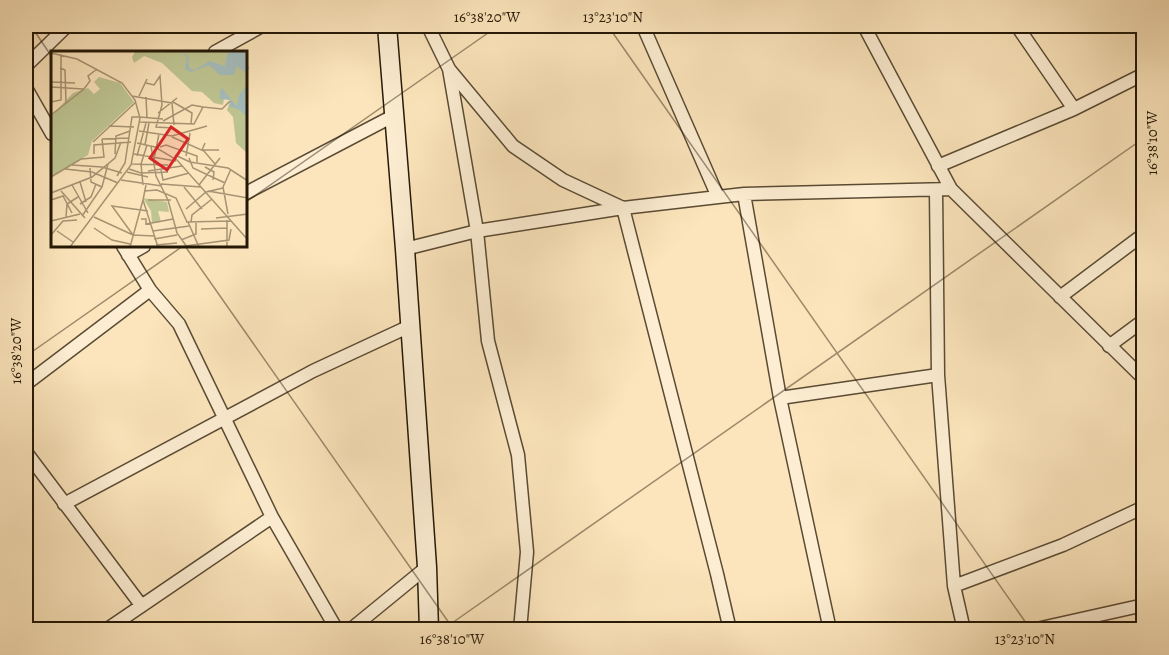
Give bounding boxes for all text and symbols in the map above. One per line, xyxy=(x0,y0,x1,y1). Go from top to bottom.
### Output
text: 16°38'20"W xyxy=(454,7,520,27)
text: 13°23'10"N xyxy=(583,7,643,27)
inset map xyxy=(51,51,248,248)
text: 16°38'10"W xyxy=(1142,111,1162,175)
text: 16°38'20"W xyxy=(6,318,26,384)
text: 16°38'10"W xyxy=(420,629,484,649)
text: 13°23'10"N xyxy=(995,629,1055,649)

